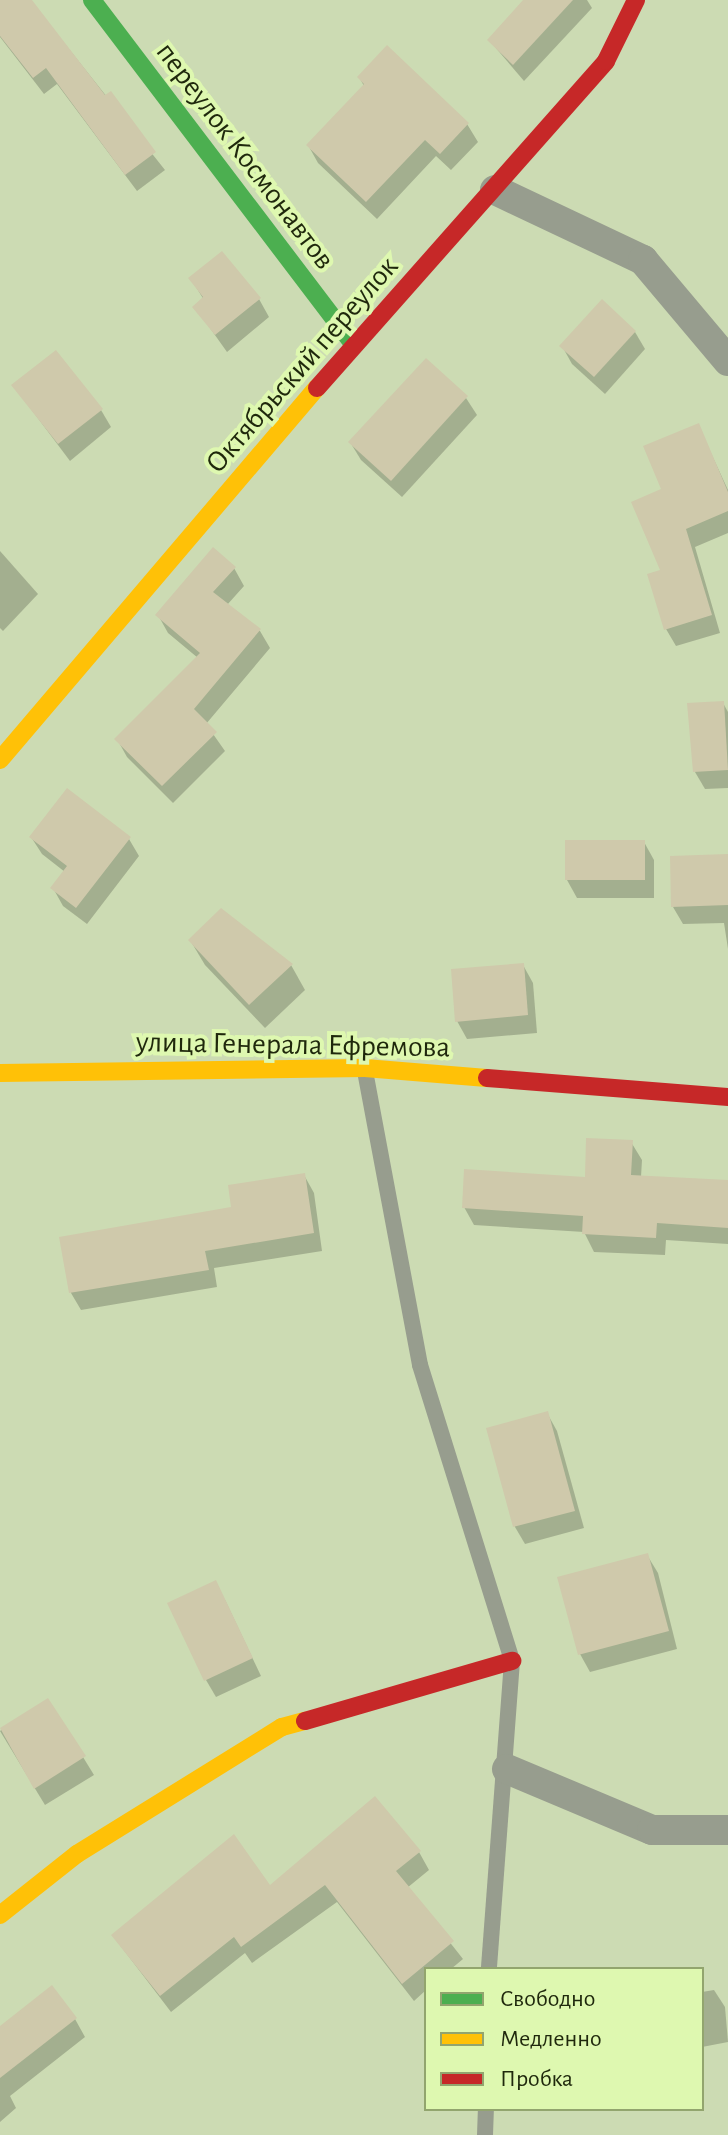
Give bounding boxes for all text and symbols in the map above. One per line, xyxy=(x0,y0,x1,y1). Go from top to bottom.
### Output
street label: переулок Космонавтов xyxy=(148,35,342,277)
street label: Октябрьский переулок xyxy=(198,249,406,481)
street label: улица Генерала Ефремова xyxy=(136,1024,450,1066)
legend xyxy=(424,1967,704,2111)
text: Свободно xyxy=(500,1987,595,2011)
text: Медленно xyxy=(500,2027,602,2051)
text: Пробка xyxy=(500,2067,573,2091)

